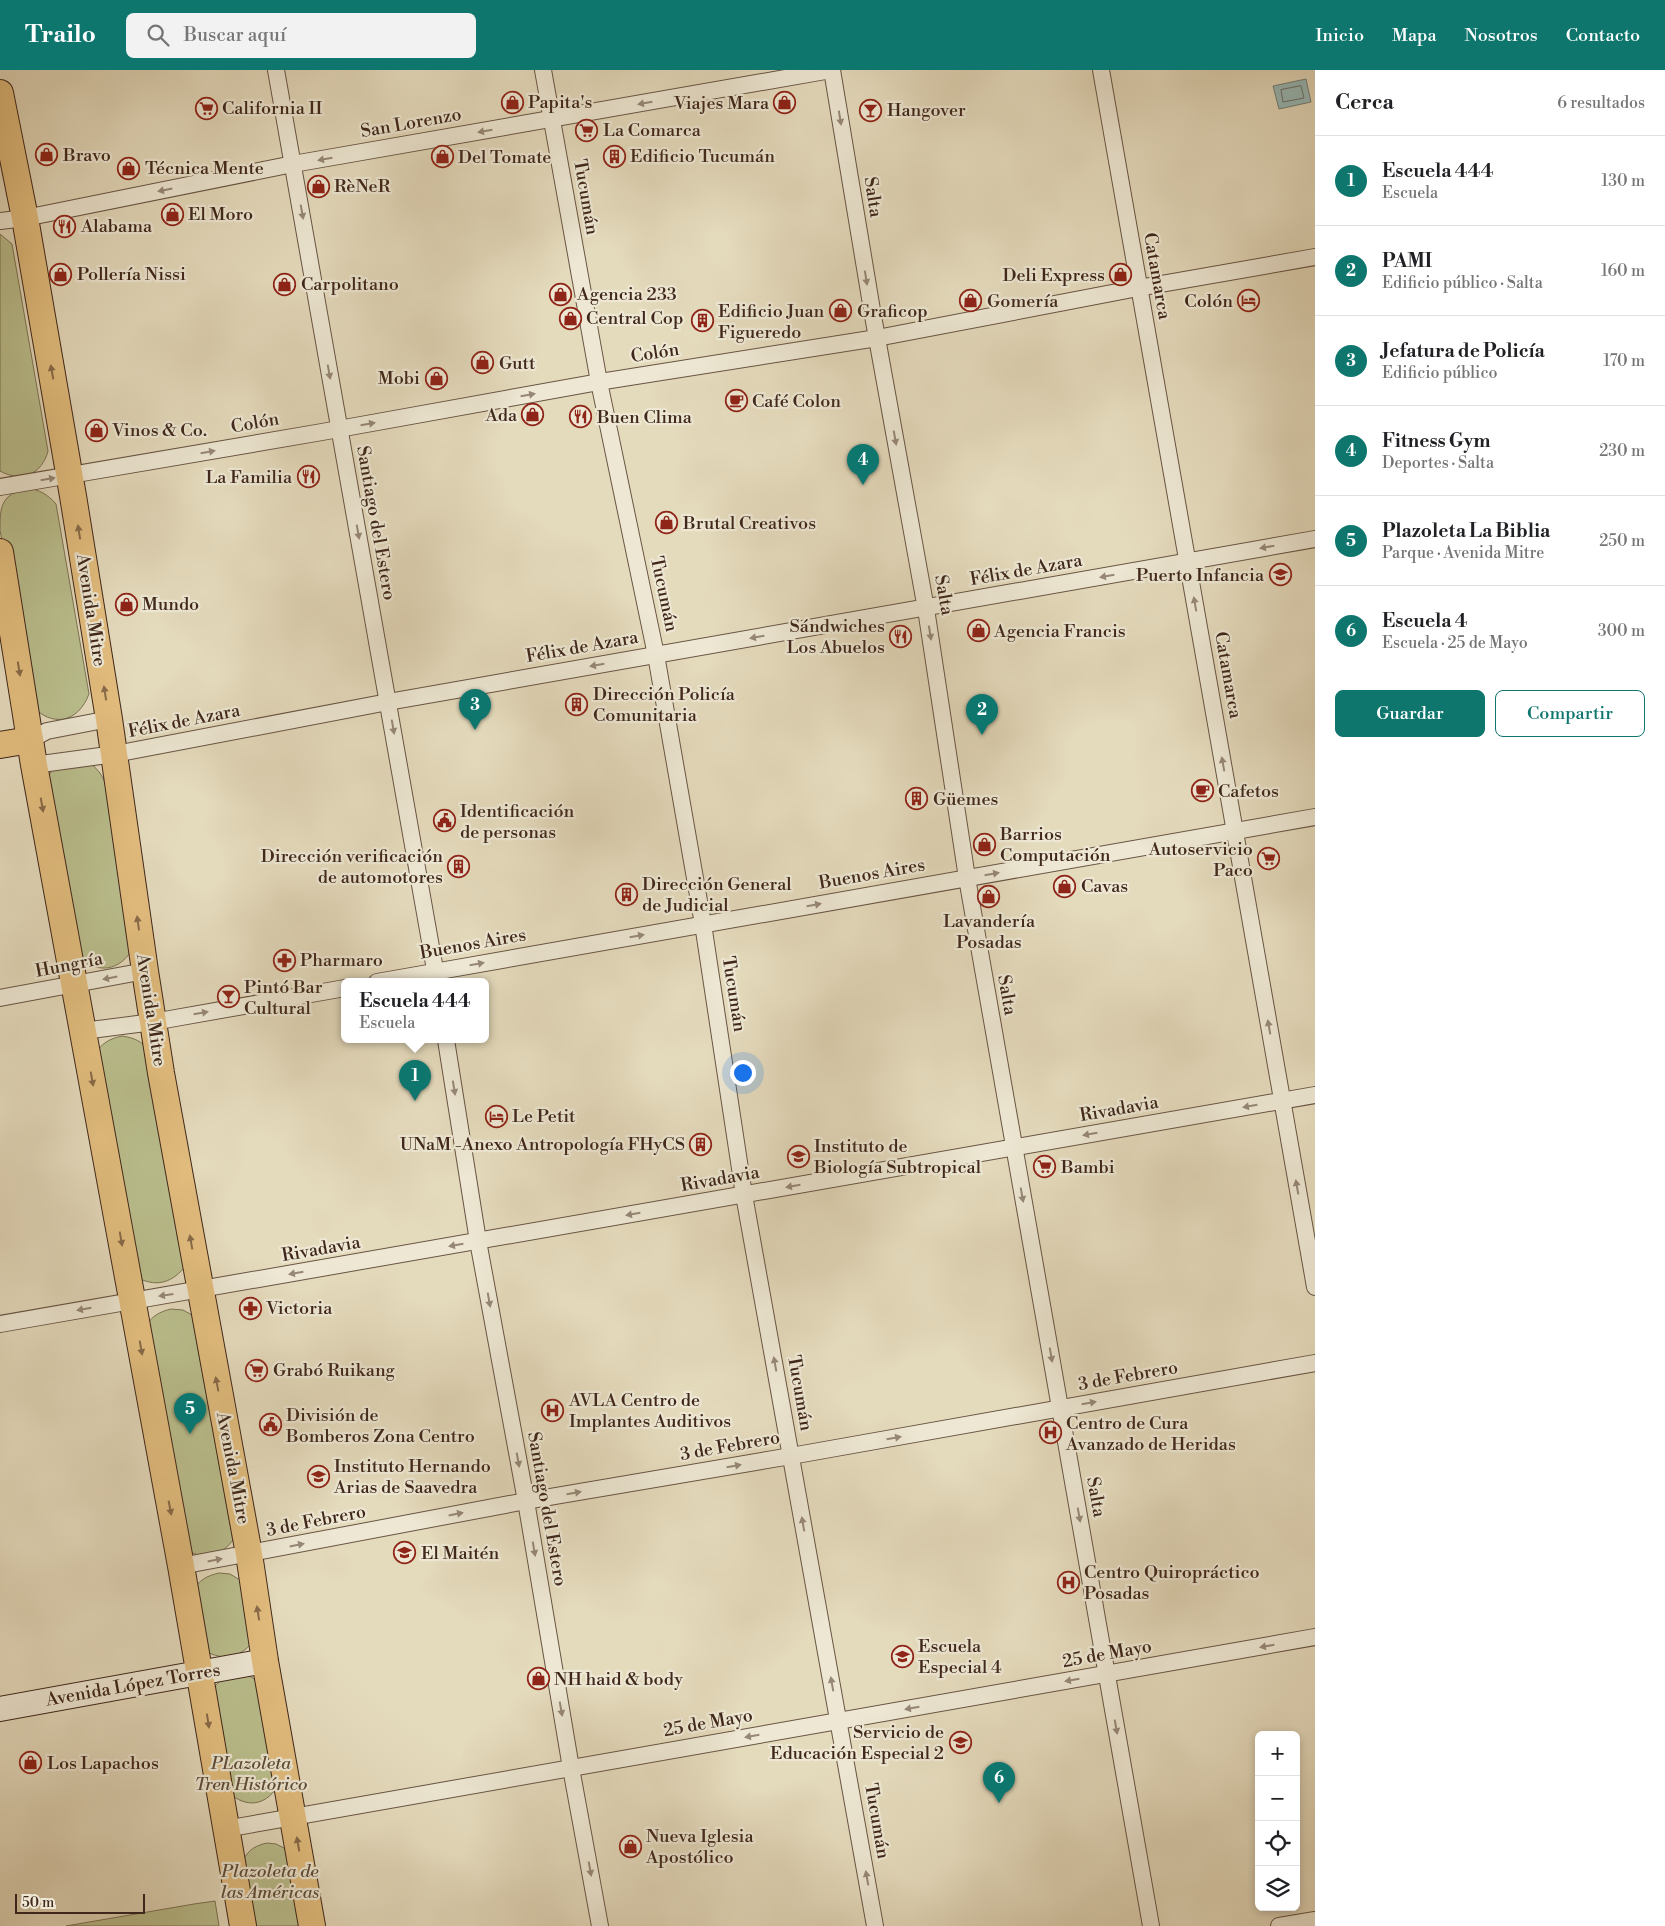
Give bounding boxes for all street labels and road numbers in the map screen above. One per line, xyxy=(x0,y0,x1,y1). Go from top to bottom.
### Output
street label: San Lorenzo xyxy=(359,103,463,143)
street label: Tucumán xyxy=(568,157,604,237)
street label: Salta xyxy=(858,175,888,220)
street label: Catamarca xyxy=(1138,231,1176,322)
street label: Colón xyxy=(629,338,681,368)
street label: Colón xyxy=(229,407,281,439)
street label: Santiago del Estero xyxy=(351,444,401,602)
street label: Félix de Azara xyxy=(968,549,1085,591)
street label: Avenida Mitre xyxy=(71,551,111,668)
street label: Tucumán xyxy=(645,554,683,634)
street label: Salta xyxy=(929,573,959,618)
street label: Félix de Azara xyxy=(524,626,641,668)
street label: Catamarca xyxy=(1209,630,1247,721)
street label: Félix de Azara xyxy=(126,699,243,743)
street label: Buenos Aires xyxy=(816,853,927,895)
street label: Buenos Aires xyxy=(417,923,528,965)
street label: Hungría xyxy=(33,947,106,983)
street label: Avenida Mitre xyxy=(131,951,171,1068)
street label: Tucumán xyxy=(717,954,751,1034)
street label: Salta xyxy=(992,973,1022,1018)
street label: Rivadavia xyxy=(1078,1091,1161,1127)
street label: Rivadavia xyxy=(679,1161,762,1197)
street label: Rivadavia xyxy=(280,1231,363,1267)
street label: Tucumán xyxy=(782,1353,818,1433)
street label: 3 de Febrero xyxy=(1076,1356,1180,1396)
street label: Avenida Mitre xyxy=(211,1409,255,1526)
street label: 3 de Febrero xyxy=(678,1426,782,1466)
street label: Santiago del Estero xyxy=(522,1430,572,1588)
street label: Salta xyxy=(1081,1475,1111,1520)
street label: 3 de Febrero xyxy=(264,1500,368,1542)
street label: 25 de Mayo xyxy=(1061,1635,1153,1673)
street label: Avenida López Torres xyxy=(43,1658,222,1712)
street label: 25 de Mayo xyxy=(662,1704,754,1742)
street label: Tucumán xyxy=(859,1781,895,1861)

